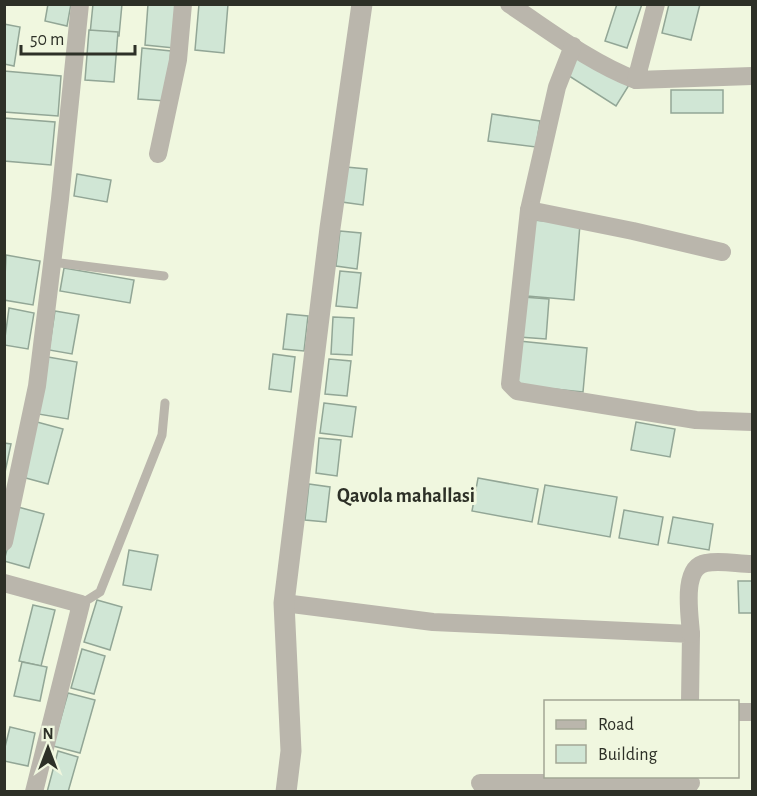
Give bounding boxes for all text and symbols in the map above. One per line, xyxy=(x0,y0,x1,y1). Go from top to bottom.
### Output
scale bar xyxy=(21,18,135,56)
text: 50 m xyxy=(30,31,64,49)
district label: Qavola mahallasi xyxy=(337,486,475,507)
legend xyxy=(544,700,739,778)
text: Road xyxy=(598,716,634,734)
north arrow xyxy=(18,718,78,778)
text: N xyxy=(42,726,54,742)
text: Building xyxy=(598,746,658,764)

